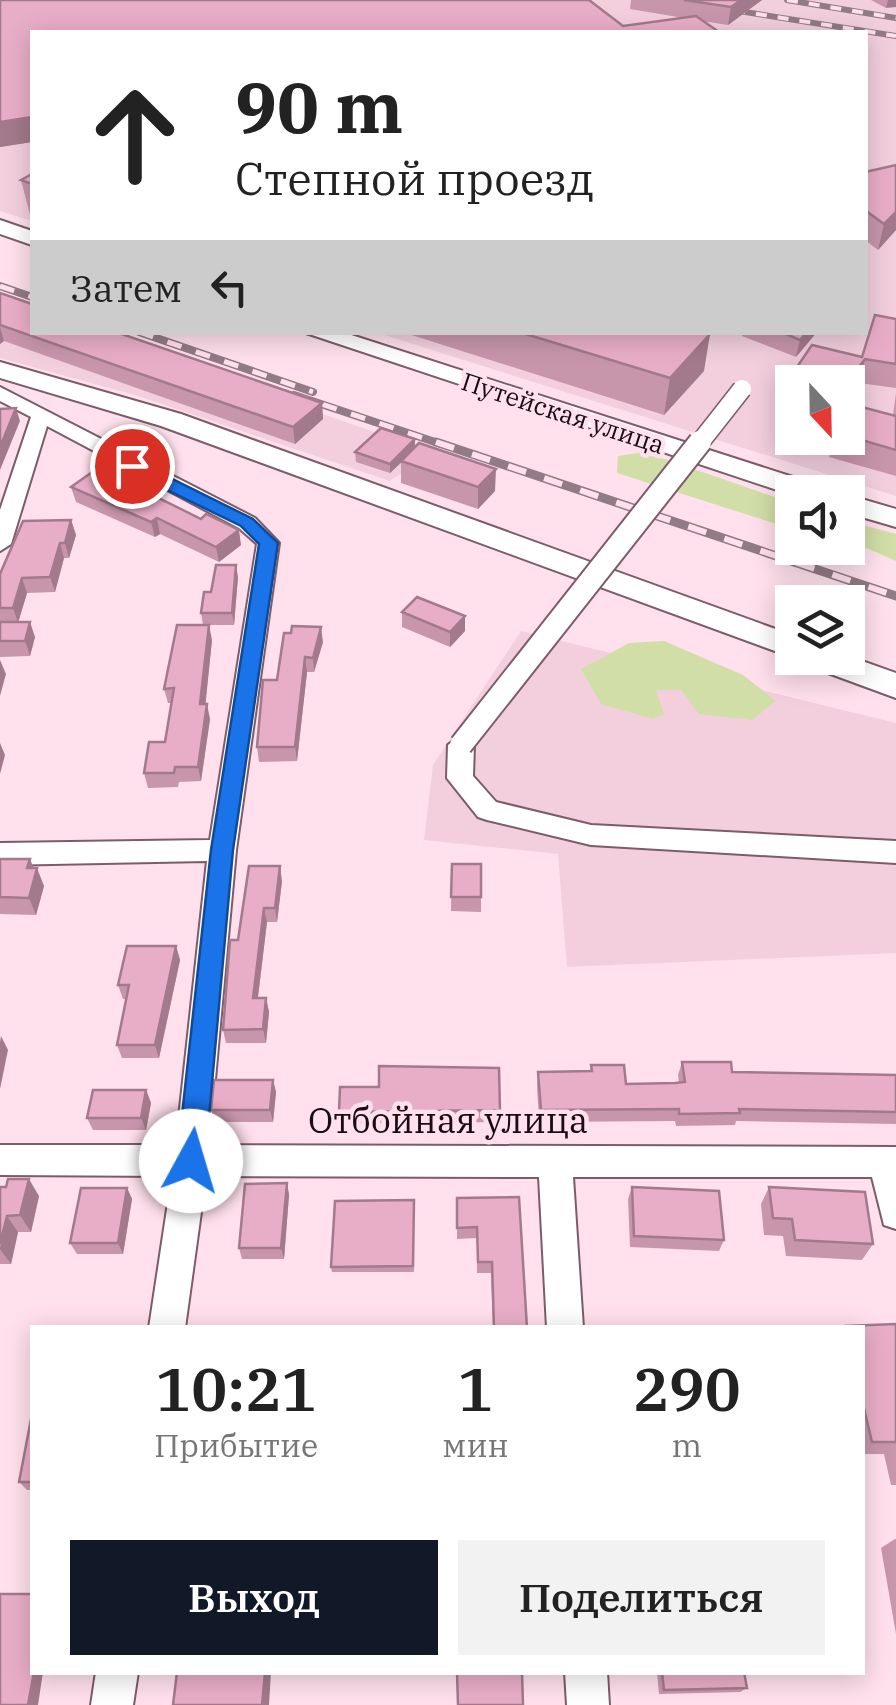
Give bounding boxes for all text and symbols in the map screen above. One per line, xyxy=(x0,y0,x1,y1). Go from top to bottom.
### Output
text: 90 m xyxy=(235,61,403,152)
icon: ahead xyxy=(70,70,200,200)
text: Степной проезд xyxy=(235,149,594,207)
icon: left xyxy=(202,260,257,315)
text: Затем xyxy=(70,263,182,312)
street label: Путейская улица xyxy=(457,364,669,461)
north arrow xyxy=(775,365,865,455)
map controls xyxy=(775,365,865,675)
pin xyxy=(90,424,175,509)
icon: arrive xyxy=(105,439,160,494)
button: sound xyxy=(775,475,865,565)
button: layers xyxy=(775,585,865,675)
street label: Отбойная улица xyxy=(308,1097,588,1143)
position arrow xyxy=(139,1109,243,1213)
text: 10:21 xyxy=(155,1349,317,1428)
text: 1 xyxy=(458,1349,494,1428)
text: 290 xyxy=(633,1349,741,1428)
text: Прибытие xyxy=(154,1424,318,1466)
text: мин xyxy=(442,1424,509,1466)
text: m xyxy=(672,1424,702,1466)
button: Выход xyxy=(70,1540,438,1655)
button: Поделиться xyxy=(458,1540,825,1655)

